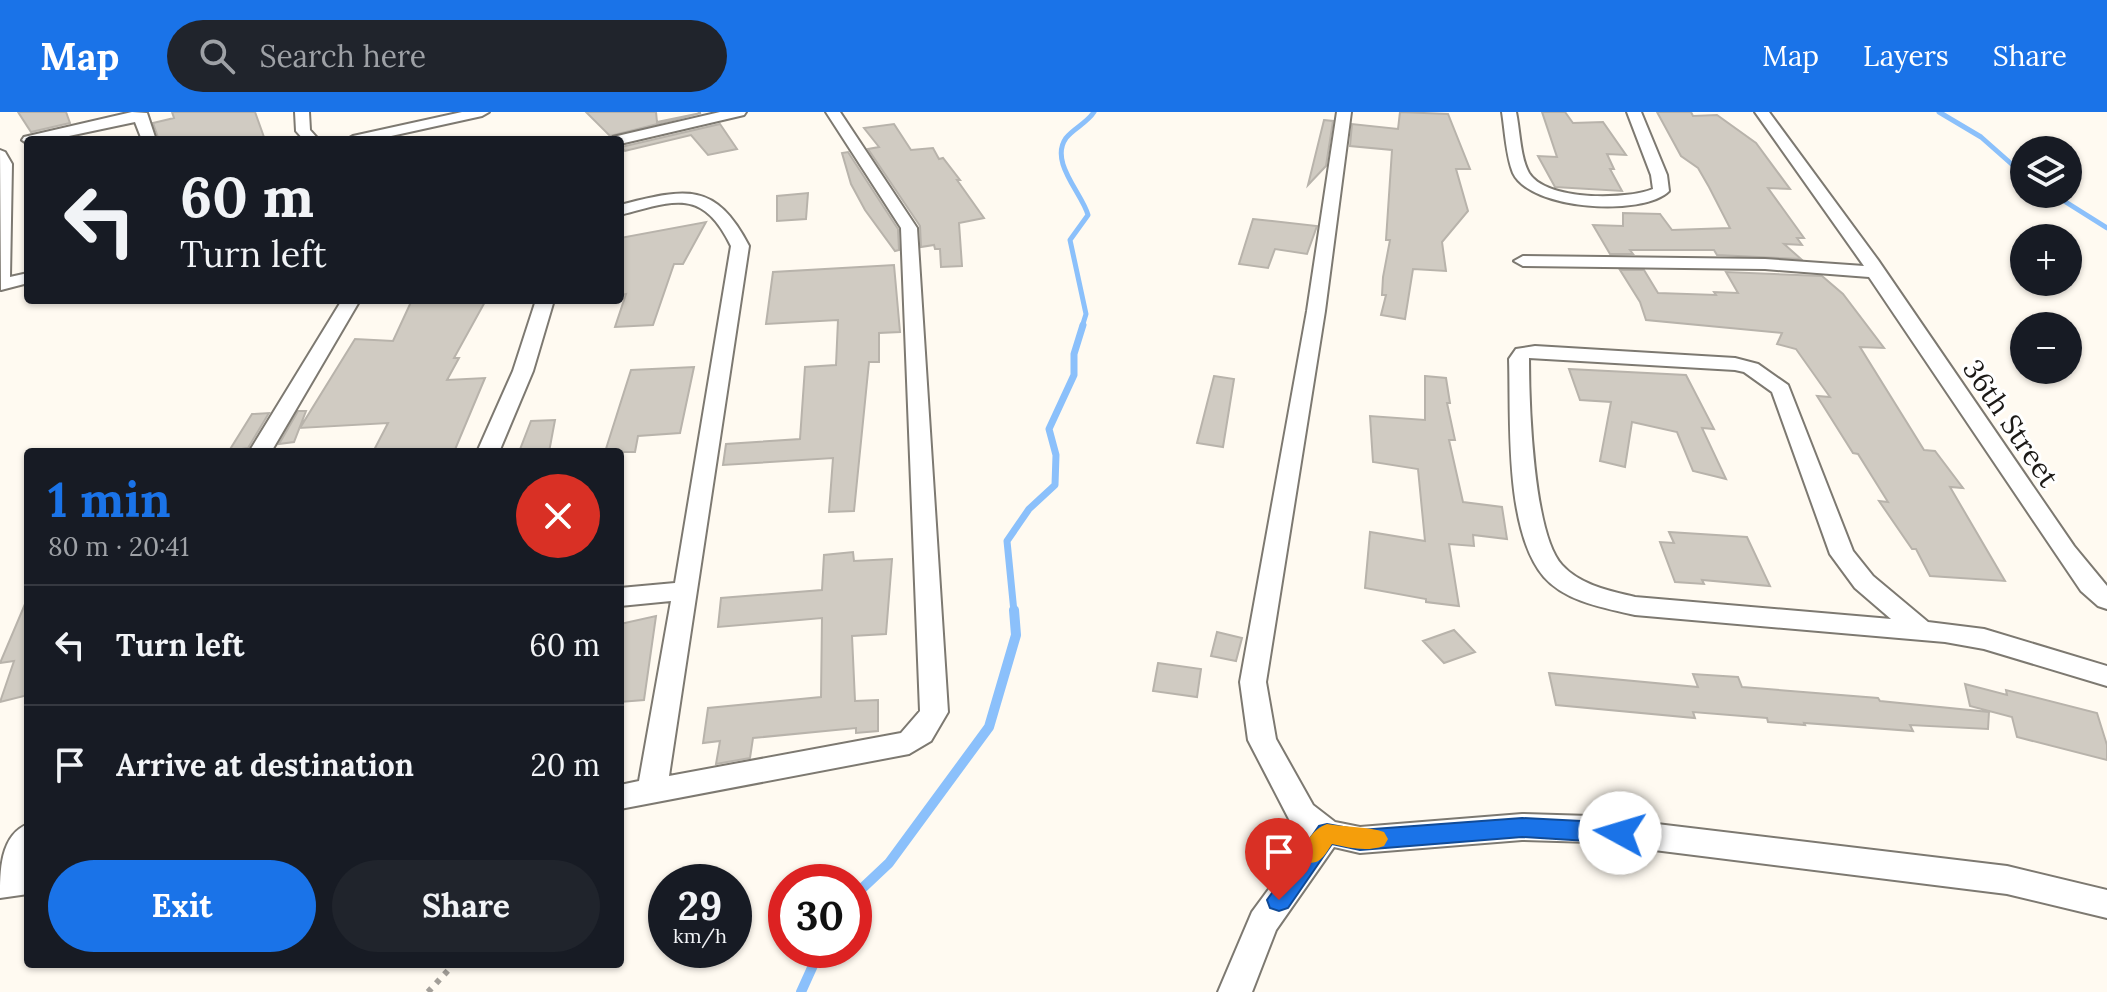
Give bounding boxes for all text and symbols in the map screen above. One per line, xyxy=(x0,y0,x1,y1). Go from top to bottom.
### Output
search box xyxy=(167,20,727,92)
text: Map xyxy=(40,32,119,80)
icon: search xyxy=(195,34,239,78)
text: Search here xyxy=(259,37,426,75)
text: Map xyxy=(1762,38,1819,74)
text: Layers xyxy=(1863,38,1949,74)
text: Share xyxy=(1993,38,2067,74)
map controls xyxy=(2010,136,2082,384)
button: layers xyxy=(2010,136,2082,208)
text: 60 m xyxy=(180,161,314,232)
icon: left xyxy=(48,168,152,272)
button: + xyxy=(2010,224,2082,296)
text: Turn left xyxy=(180,231,327,277)
button: − xyxy=(2010,312,2082,384)
street label: 36th Street xyxy=(1955,352,2067,494)
text: 1 min xyxy=(48,469,171,530)
button: close xyxy=(516,474,600,558)
text: 80 m · 20:41 xyxy=(48,530,189,563)
icon: left xyxy=(48,623,92,667)
text: Turn left xyxy=(116,626,244,664)
text: 60 m xyxy=(529,626,600,664)
icon: arrive xyxy=(48,743,92,787)
text: Arrive at destination xyxy=(116,746,414,784)
text: 20 m xyxy=(531,746,600,784)
position arrow xyxy=(1578,791,1662,875)
pin xyxy=(1245,818,1313,900)
icon: arrive xyxy=(1257,830,1301,874)
button: Exit xyxy=(48,860,316,952)
button: Share xyxy=(332,860,600,952)
speed limit sign: 30 xyxy=(768,864,872,968)
text: 29 xyxy=(678,880,722,931)
text: km/h xyxy=(673,923,727,948)

